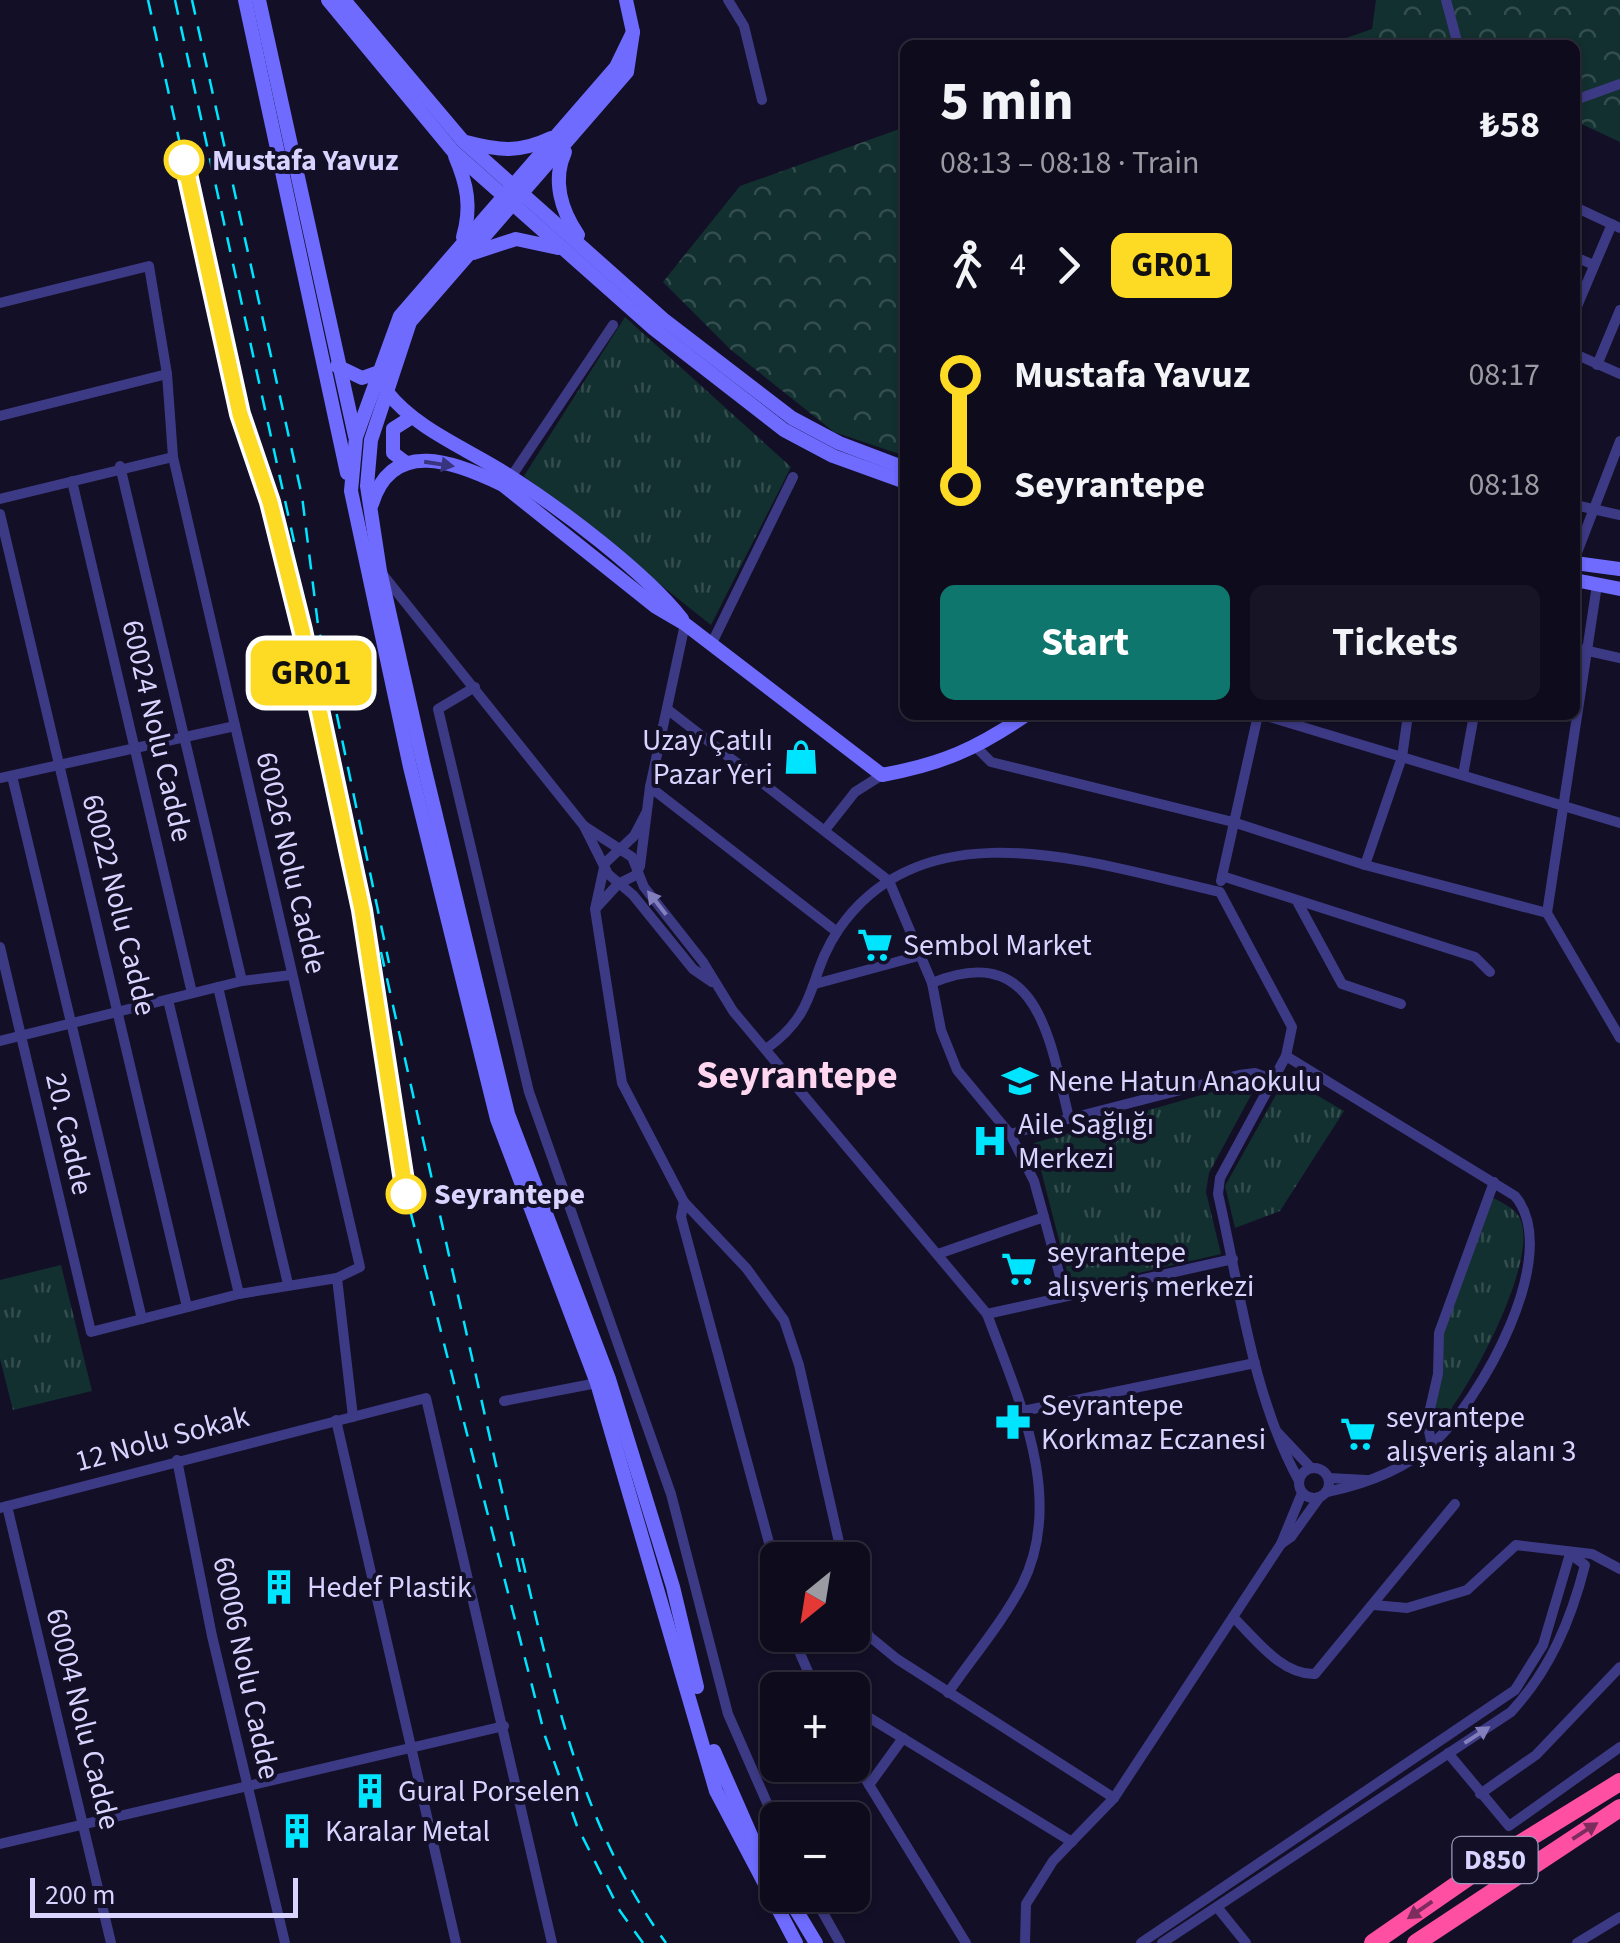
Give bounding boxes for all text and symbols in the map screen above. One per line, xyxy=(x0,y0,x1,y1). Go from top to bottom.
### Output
text: 5 min xyxy=(940,63,1074,141)
text: ₺58 xyxy=(1480,98,1540,152)
place label: Mustafa Yavuz xyxy=(212,139,399,182)
text: 08:13 – 08:18 · Train xyxy=(940,140,1200,186)
marker: Mustafa Yavuz xyxy=(165,141,203,179)
icon: walk xyxy=(940,238,995,293)
icon: forward xyxy=(1041,238,1096,293)
text: GR01 xyxy=(1131,240,1212,290)
text: 4 xyxy=(1010,242,1026,288)
text: Mustafa Yavuz xyxy=(1014,348,1250,402)
text: 08:17 xyxy=(1468,352,1540,398)
one-way arrow xyxy=(423,457,455,472)
text: Seyrantepe xyxy=(1014,458,1205,512)
text: 08:18 xyxy=(1468,462,1540,508)
button: Start xyxy=(940,585,1230,700)
button: Tickets xyxy=(1250,585,1540,700)
street label: 60024 Nolu Cadde xyxy=(111,616,203,846)
line badge: GR01 xyxy=(241,640,381,706)
text: GR01 xyxy=(271,648,351,698)
place label: Uzay Çatılı Pazar Yeri xyxy=(642,719,773,796)
shop icon: Uzay Çatılı Pazar Yeri xyxy=(782,738,820,776)
street label: 60026 Nolu Cadde xyxy=(245,748,337,978)
street label: 60022 Nolu Cadde xyxy=(71,790,167,1020)
one-way arrow xyxy=(647,891,668,916)
place label: Sembol Market xyxy=(903,924,1092,967)
supermarket icon: Sembol Market xyxy=(856,926,894,964)
district label: Seyrantepe xyxy=(696,1047,898,1104)
place label: Nene Hatun Anaokulu xyxy=(1048,1060,1322,1103)
school or university icon: Nene Hatun Anaokulu xyxy=(1001,1062,1039,1100)
street label: 20. Cadde xyxy=(34,1069,104,1199)
place label: Aile Sağlığı Merkezi xyxy=(1018,1103,1154,1180)
hospital icon: Aile Sağlığı Merkezi xyxy=(971,1122,1009,1160)
place label: Seyrantepe xyxy=(434,1173,585,1216)
marker: Seyrantepe xyxy=(387,1175,425,1213)
place label: seyrantepe alışveriş merkezi xyxy=(1047,1231,1254,1308)
supermarket icon: seyrantepe alışveriş merkezi xyxy=(1000,1250,1038,1288)
place label: Seyrantepe Korkmaz Eczanesi xyxy=(1041,1384,1266,1461)
street label: 12 Nolu Sokak xyxy=(70,1395,254,1483)
place label: seyrantepe alışveriş alanı 3 xyxy=(1386,1396,1577,1473)
pharmacy icon: Seyrantepe Korkmaz Eczanesi xyxy=(994,1403,1032,1441)
supermarket icon: seyrantepe alışveriş alanı 3 xyxy=(1339,1415,1377,1453)
north arrow xyxy=(760,1542,870,1652)
map controls xyxy=(760,1542,870,1912)
street label: 60006 Nolu Cadde xyxy=(201,1553,291,1783)
place label: Hedef Plastik xyxy=(307,1566,472,1609)
building icon: Hedef Plastik xyxy=(260,1568,298,1606)
street label: 60004 Nolu Cadde xyxy=(35,1604,131,1834)
button: + xyxy=(760,1672,870,1782)
one-way arrow xyxy=(1463,1727,1490,1745)
place label: Gural Porselen xyxy=(398,1770,581,1813)
building icon: Gural Porselen xyxy=(351,1772,389,1810)
button: − xyxy=(760,1802,870,1912)
place label: Karalar Metal xyxy=(325,1810,490,1853)
building icon: Karalar Metal xyxy=(278,1812,316,1850)
one-way arrow xyxy=(1571,1823,1598,1841)
road number: D850 xyxy=(1452,1837,1538,1883)
scale bar xyxy=(30,1873,298,1918)
text: 200 m xyxy=(45,1875,116,1915)
one-way arrow xyxy=(1407,1900,1433,1919)

